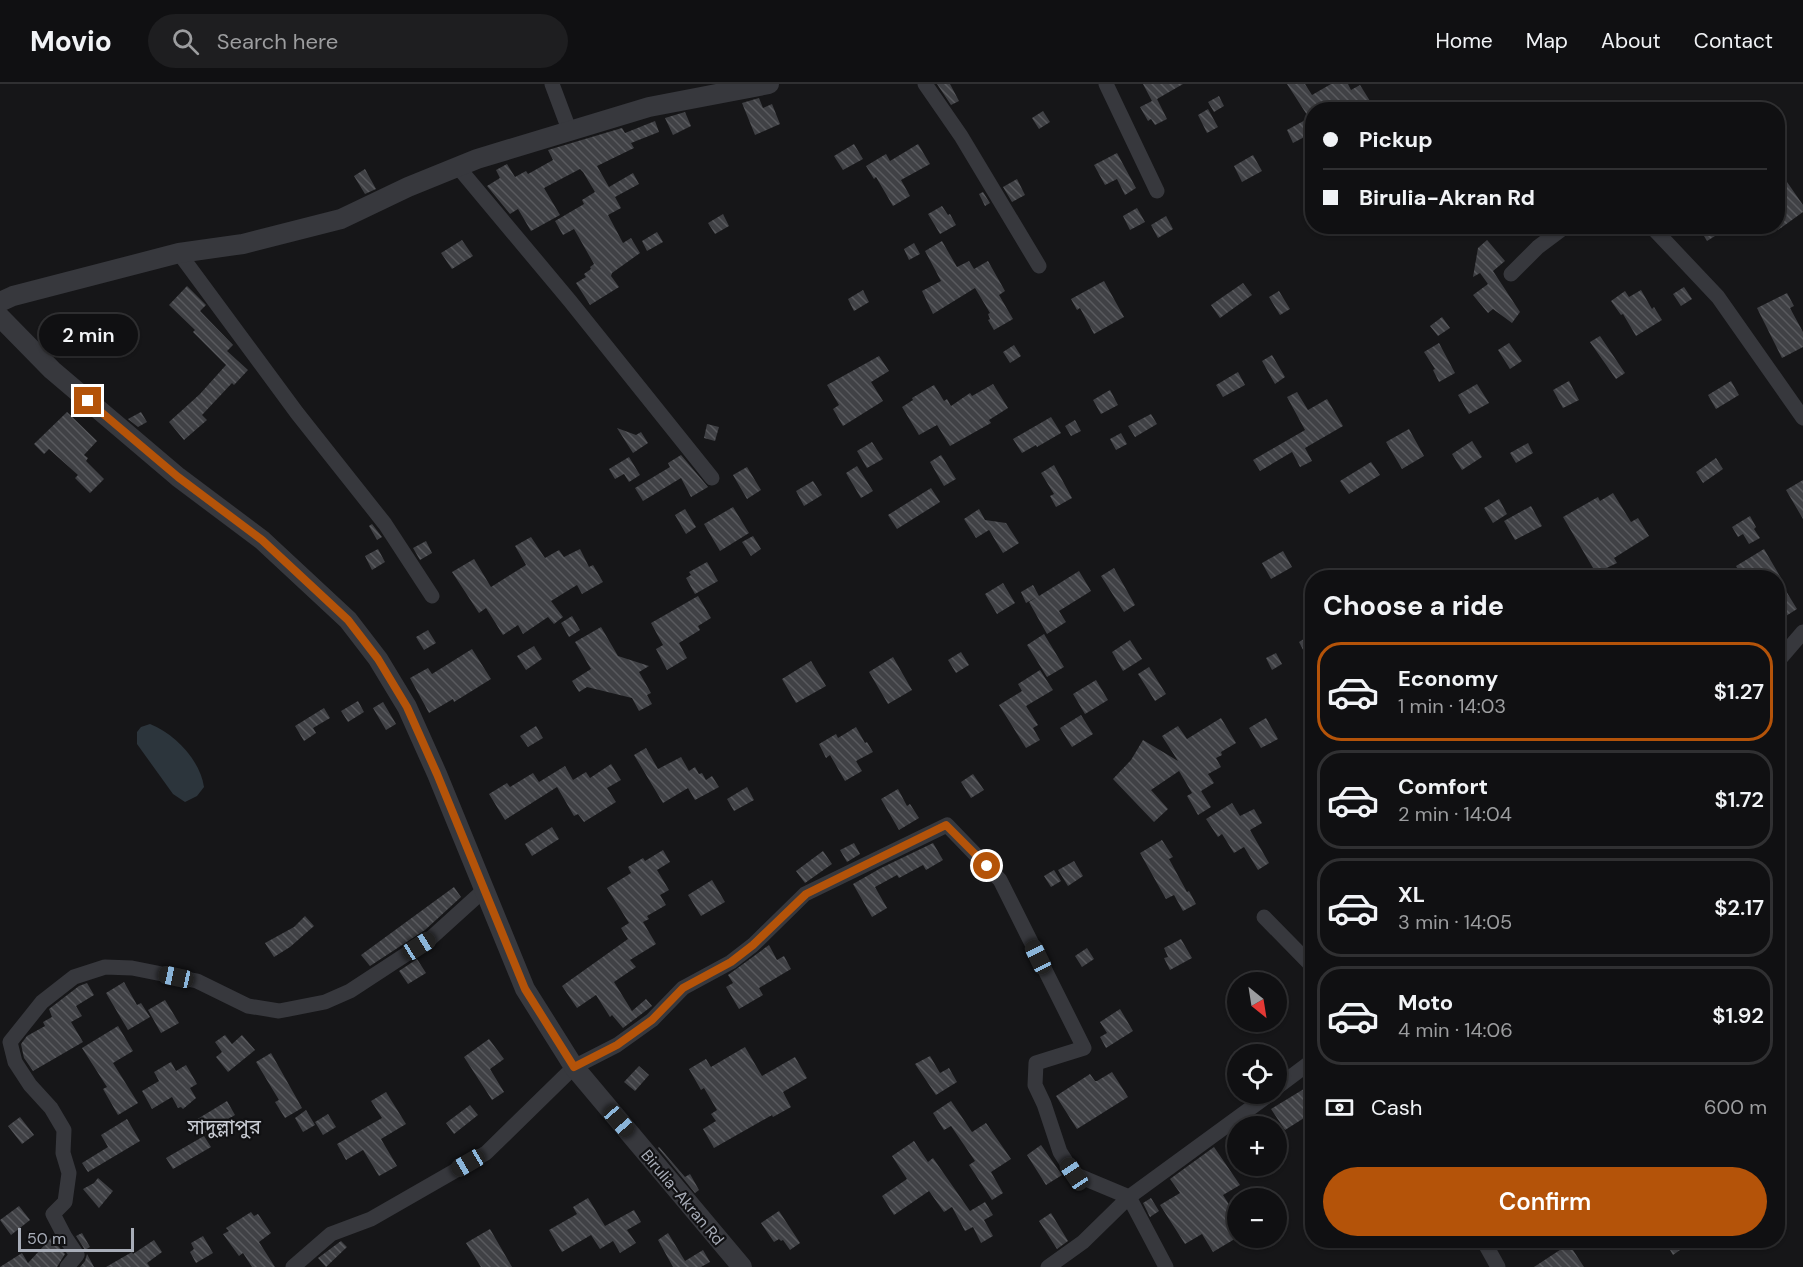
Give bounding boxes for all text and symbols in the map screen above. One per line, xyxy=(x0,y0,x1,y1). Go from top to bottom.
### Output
search box xyxy=(148,14,568,68)
text: Movio xyxy=(30,23,112,60)
icon: search xyxy=(169,25,202,58)
text: Search here xyxy=(217,27,338,56)
text: Home xyxy=(1435,27,1493,55)
text: Map xyxy=(1526,27,1568,55)
text: About xyxy=(1601,27,1661,55)
text: Contact xyxy=(1694,27,1773,55)
text: Pickup xyxy=(1359,125,1433,154)
text: Birulia-Akran Rd xyxy=(1359,183,1535,212)
callout: 2 min xyxy=(38,314,138,356)
text: 2 min xyxy=(62,322,115,348)
route end xyxy=(74,387,101,414)
text: Choose a ride xyxy=(1323,588,1504,623)
text: Economy xyxy=(1398,664,1498,693)
icon: car xyxy=(1326,665,1380,719)
text: $1.27 xyxy=(1714,677,1764,706)
text: 1 min · 14:03 xyxy=(1398,693,1506,719)
text: Comfort xyxy=(1398,772,1488,801)
icon: car xyxy=(1326,773,1380,827)
text: $1.72 xyxy=(1715,785,1764,814)
text: 2 min · 14:04 xyxy=(1398,801,1512,827)
route start xyxy=(973,852,1000,879)
text: XL xyxy=(1398,880,1425,909)
icon: car xyxy=(1326,881,1380,935)
text: $2.17 xyxy=(1714,893,1764,922)
text: 3 min · 14:05 xyxy=(1398,909,1512,935)
car xyxy=(399,929,439,963)
car xyxy=(1022,937,1054,977)
car xyxy=(157,964,195,990)
north arrow xyxy=(1227,972,1287,1032)
map controls xyxy=(1227,972,1287,1248)
text: Moto xyxy=(1398,988,1453,1017)
icon: car xyxy=(1326,989,1380,1043)
text: $1.92 xyxy=(1712,1001,1764,1030)
text: 4 min · 14:06 xyxy=(1398,1017,1513,1043)
button: locate xyxy=(1227,1044,1287,1104)
icon: cash xyxy=(1323,1091,1356,1124)
text: Cash xyxy=(1371,1093,1422,1122)
text: 600 m xyxy=(1704,1094,1767,1120)
car xyxy=(600,1102,638,1140)
district label: সাদুল্লাপুর xyxy=(186,1114,262,1140)
button: + xyxy=(1227,1116,1287,1176)
street label: Birulia-Akran Rd xyxy=(636,1145,729,1250)
car xyxy=(448,1146,488,1180)
car xyxy=(1056,1154,1092,1194)
button: Confirm xyxy=(1323,1167,1767,1236)
button: − xyxy=(1227,1188,1287,1248)
scale bar xyxy=(18,1225,134,1252)
text: 50 m xyxy=(27,1228,66,1249)

